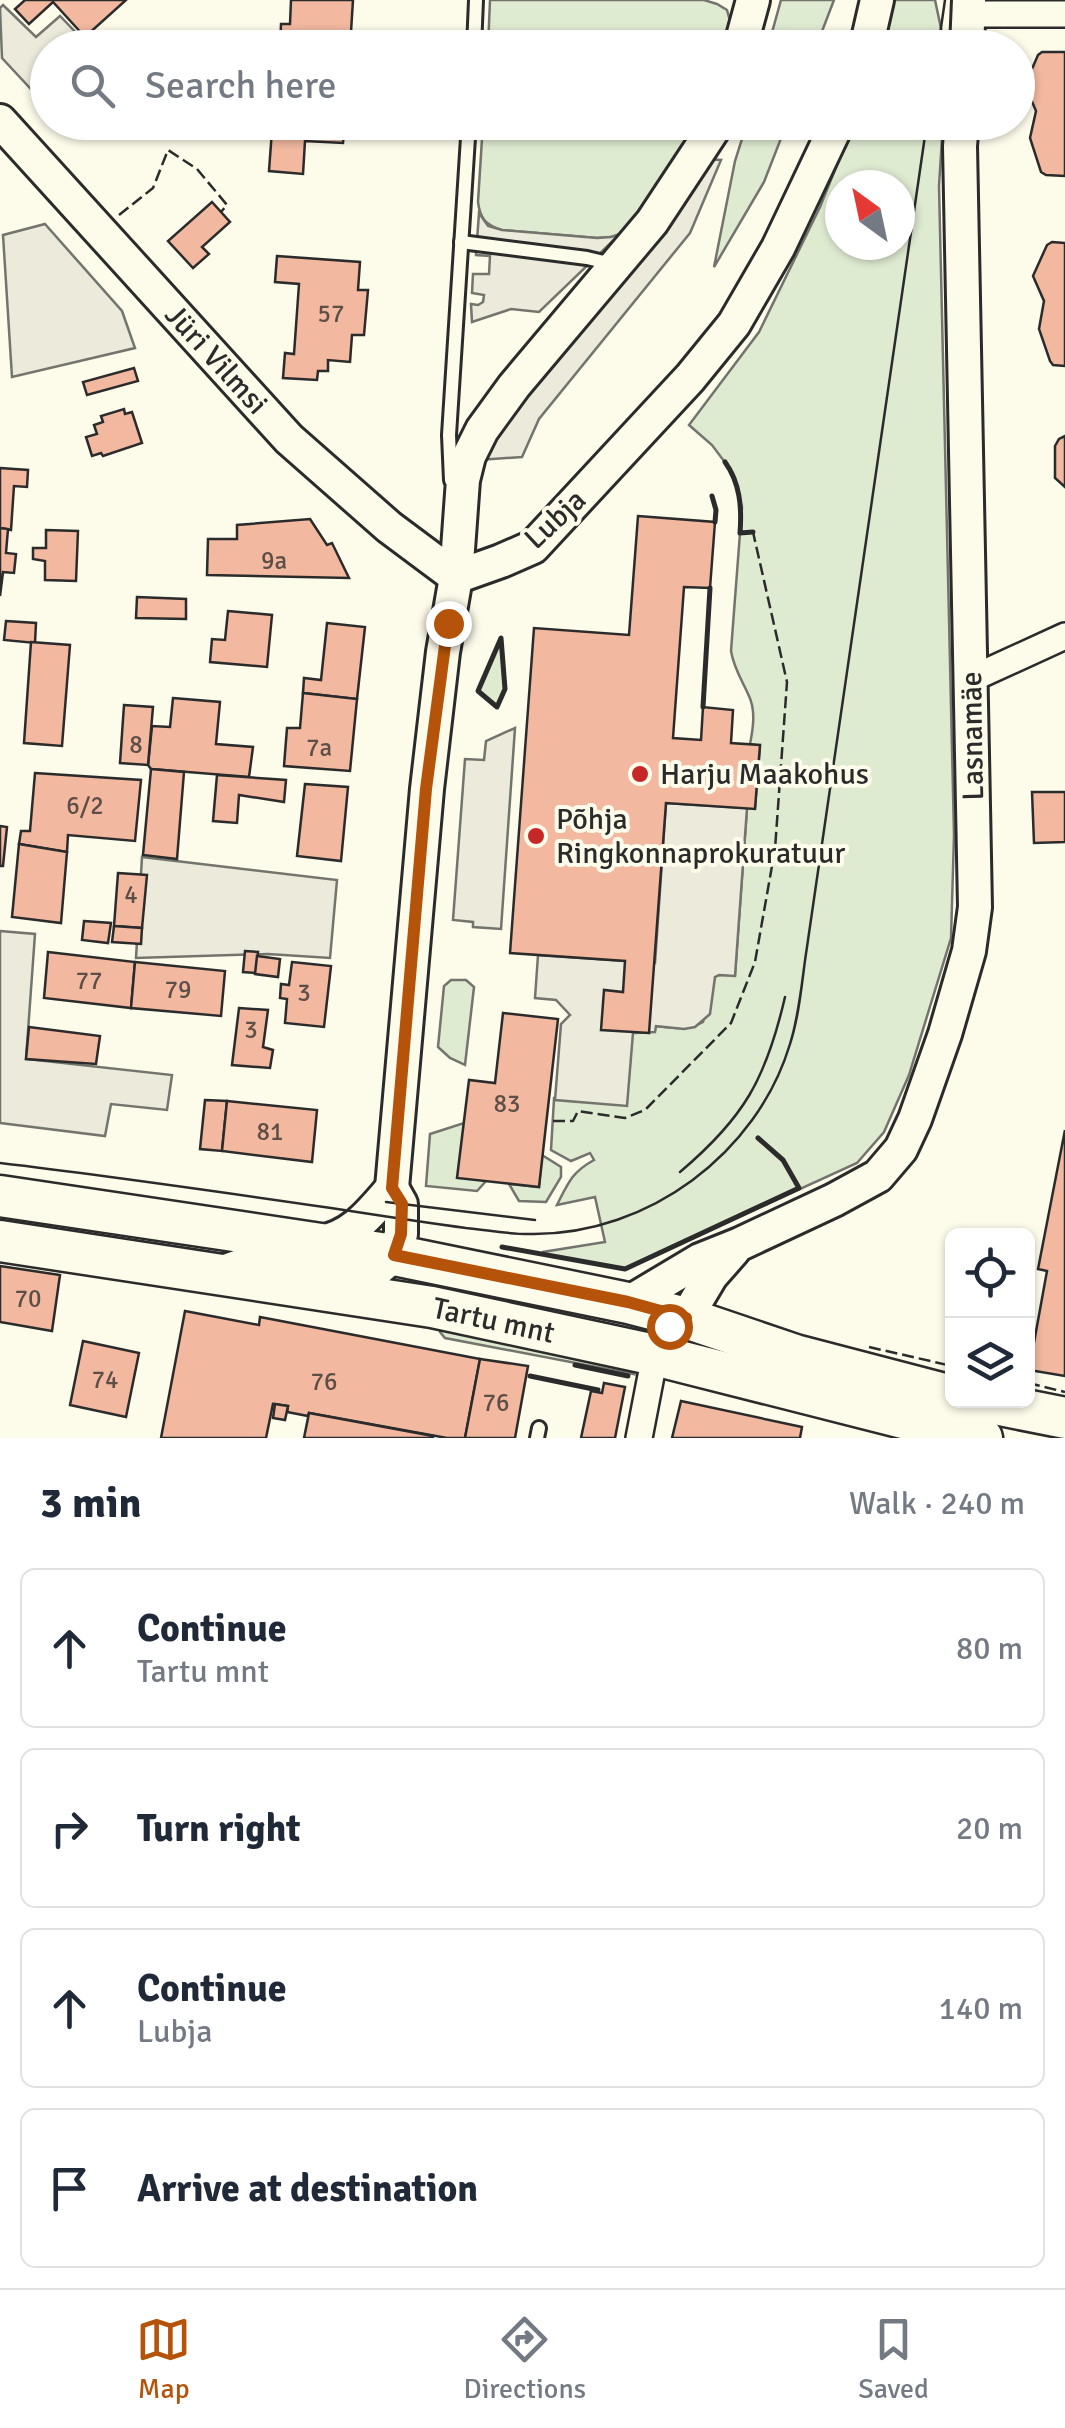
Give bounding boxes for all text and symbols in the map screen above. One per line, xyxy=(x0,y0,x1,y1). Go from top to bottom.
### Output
search box xyxy=(30,30,1035,140)
icon: search xyxy=(65,58,120,113)
text: Search here xyxy=(145,62,337,109)
north arrow xyxy=(825,170,915,260)
street label: Jüri Vilmsi xyxy=(157,297,276,422)
house number: 57 xyxy=(317,298,345,329)
street label: Lubja xyxy=(517,482,594,557)
house number: 9a xyxy=(261,545,287,576)
route end xyxy=(426,601,472,647)
street label: Lasnamäe xyxy=(953,671,992,801)
house number: 8 xyxy=(129,729,143,760)
house number: 7a xyxy=(306,732,332,763)
place label: Harju Maakohus xyxy=(660,756,869,793)
marker: Harju Maakohus xyxy=(629,763,651,785)
house number: 6/2 xyxy=(66,790,104,821)
place label: Põhja Ringkonnaprokuratuur xyxy=(556,801,845,872)
marker: Põhja Ringkonnaprokuratuur xyxy=(525,825,547,847)
house number: 4 xyxy=(124,879,138,910)
house number: 77 xyxy=(75,965,103,996)
house number: 79 xyxy=(164,974,192,1005)
house number: 3 xyxy=(297,977,311,1008)
house number: 3 xyxy=(244,1014,258,1045)
house number: 83 xyxy=(493,1088,521,1119)
house number: 81 xyxy=(256,1116,284,1147)
map controls xyxy=(945,1228,1035,1408)
button: locate xyxy=(945,1228,1035,1318)
house number: 70 xyxy=(14,1283,42,1314)
street label: Tartu mnt xyxy=(429,1290,558,1352)
route start xyxy=(647,1304,693,1350)
button: layers xyxy=(945,1318,1035,1408)
house number: 74 xyxy=(91,1364,119,1395)
house number: 76 xyxy=(310,1366,338,1397)
house number: 76 xyxy=(482,1387,510,1418)
text: 3 min xyxy=(40,1478,141,1529)
text: Walk · 240 m xyxy=(849,1484,1025,1523)
text: Continue xyxy=(137,1605,287,1652)
icon: ahead xyxy=(42,1621,97,1676)
text: 80 m xyxy=(956,1629,1023,1668)
text: Tartu mnt xyxy=(137,1652,269,1691)
icon: right xyxy=(42,1801,97,1856)
text: Turn right xyxy=(137,1805,301,1852)
text: 20 m xyxy=(956,1809,1023,1848)
text: Continue xyxy=(137,1965,287,2012)
icon: ahead xyxy=(42,1981,97,2036)
text: 140 m xyxy=(939,1989,1023,2028)
text: Lubja xyxy=(137,2012,212,2051)
icon: arrive xyxy=(42,2161,97,2216)
text: Arrive at destination xyxy=(137,2165,478,2212)
tab: Map xyxy=(136,2312,191,2406)
tab: Directions xyxy=(464,2312,586,2406)
tab: Saved xyxy=(858,2312,929,2406)

